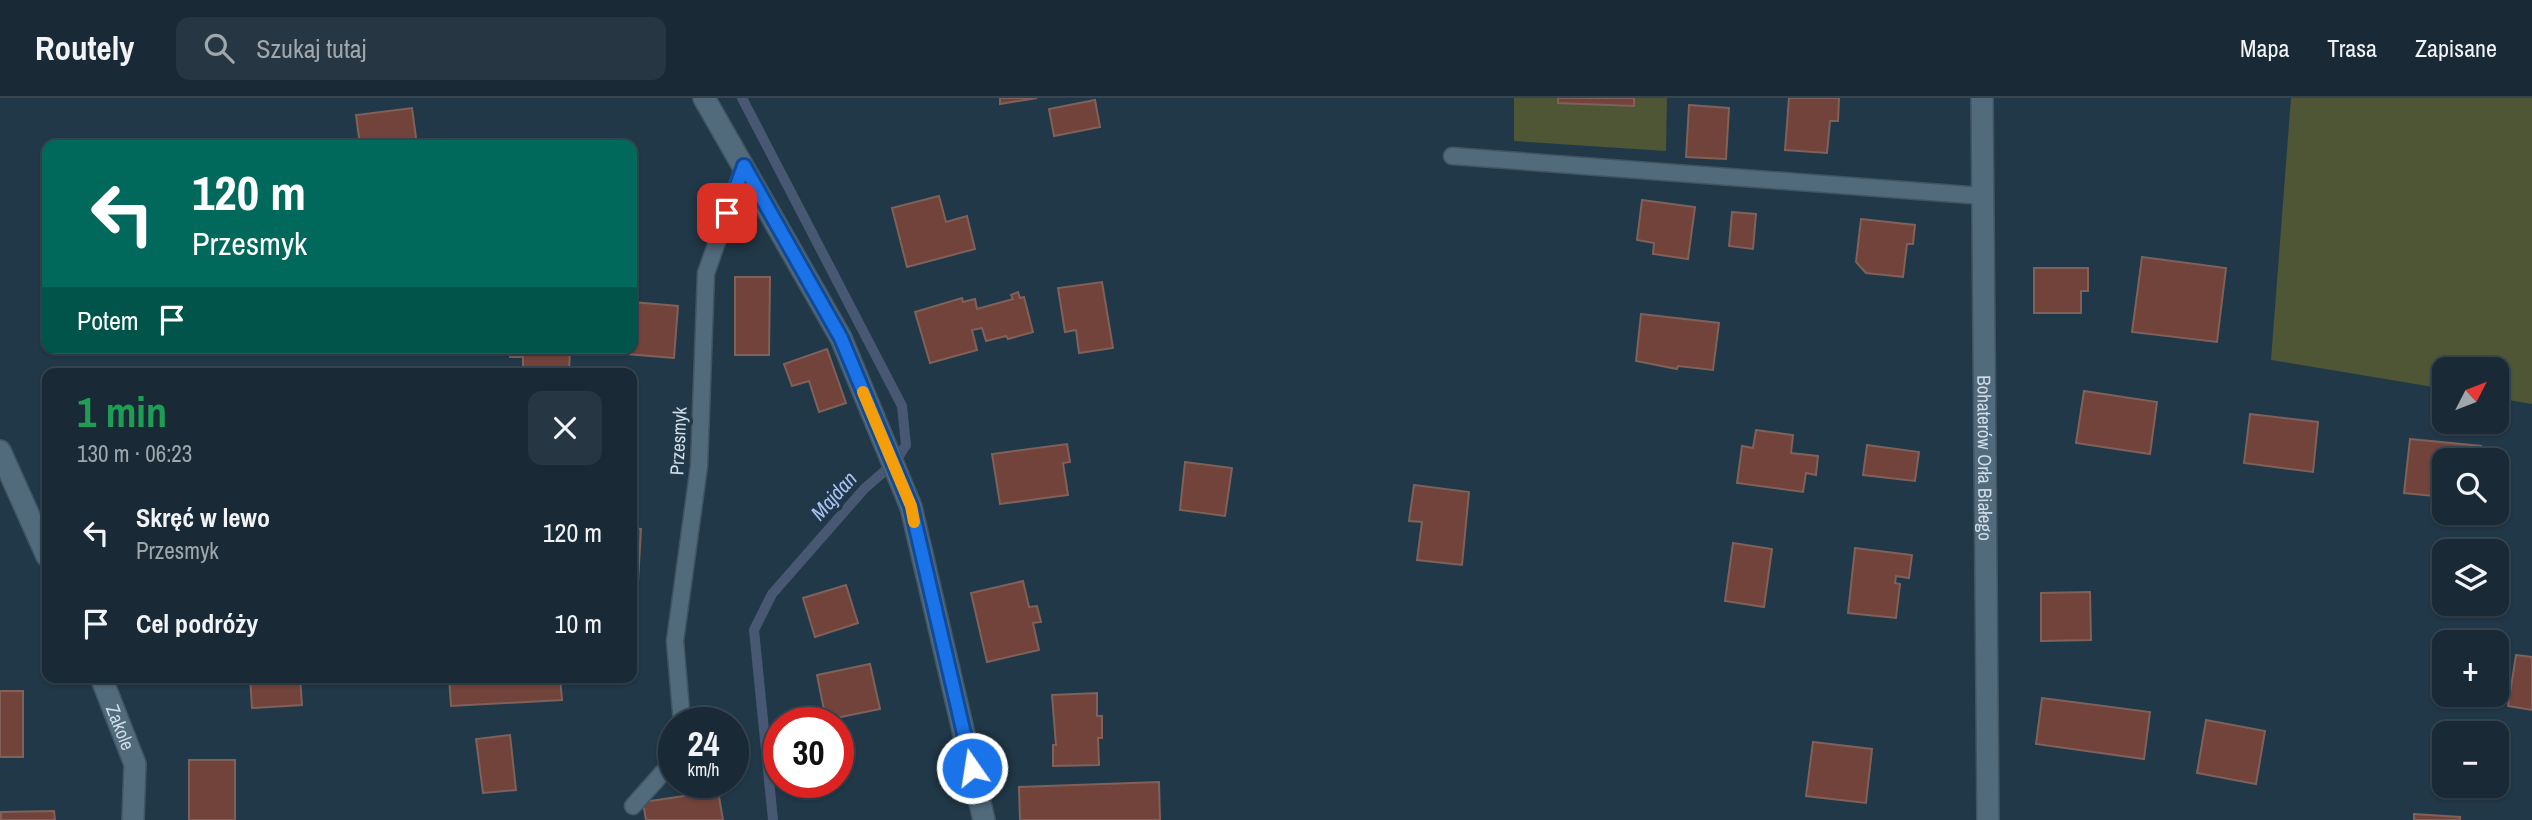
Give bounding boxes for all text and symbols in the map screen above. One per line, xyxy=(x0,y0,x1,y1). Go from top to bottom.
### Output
search box xyxy=(176,17,666,80)
text: Routely xyxy=(35,26,134,70)
icon: search xyxy=(200,29,238,67)
text: Szukaj tutaj xyxy=(256,31,366,66)
text: Mapa xyxy=(2240,32,2289,64)
text: Trasa xyxy=(2327,32,2377,64)
text: Zapisane xyxy=(2415,32,2497,64)
text: 120 m xyxy=(192,159,306,225)
icon: left xyxy=(77,168,168,259)
pin xyxy=(697,183,757,243)
icon: arrive xyxy=(708,194,746,232)
text: Przesmyk xyxy=(192,222,307,265)
icon: arrive xyxy=(153,301,191,339)
text: Potem xyxy=(77,303,139,338)
north arrow xyxy=(2432,357,2510,434)
map controls xyxy=(2432,357,2509,798)
street label: Bohaterów Orła Białego xyxy=(1971,375,1999,541)
text: 1 min xyxy=(77,384,167,440)
button: close xyxy=(528,391,602,465)
street label: Przesmyk xyxy=(663,406,693,476)
text: 130 m · 06:23 xyxy=(77,438,192,469)
button: search xyxy=(2432,448,2509,525)
water label: Majdan xyxy=(804,465,863,526)
text: Skręć w lewo xyxy=(136,500,270,535)
icon: left xyxy=(77,514,115,552)
text: 120 m xyxy=(543,515,602,550)
text: Przesmyk xyxy=(136,535,219,566)
button: layers xyxy=(2432,539,2509,616)
icon: arrive xyxy=(77,605,115,643)
text: Cel podróży xyxy=(136,606,258,641)
text: 10 m xyxy=(555,606,602,641)
button: + xyxy=(2432,630,2509,707)
street label: Zakole xyxy=(100,701,141,754)
speed limit sign: 30 xyxy=(763,707,854,798)
text: 24 xyxy=(688,720,719,767)
button: − xyxy=(2432,721,2509,798)
position arrow xyxy=(935,731,1009,805)
text: km/h xyxy=(688,757,720,782)

